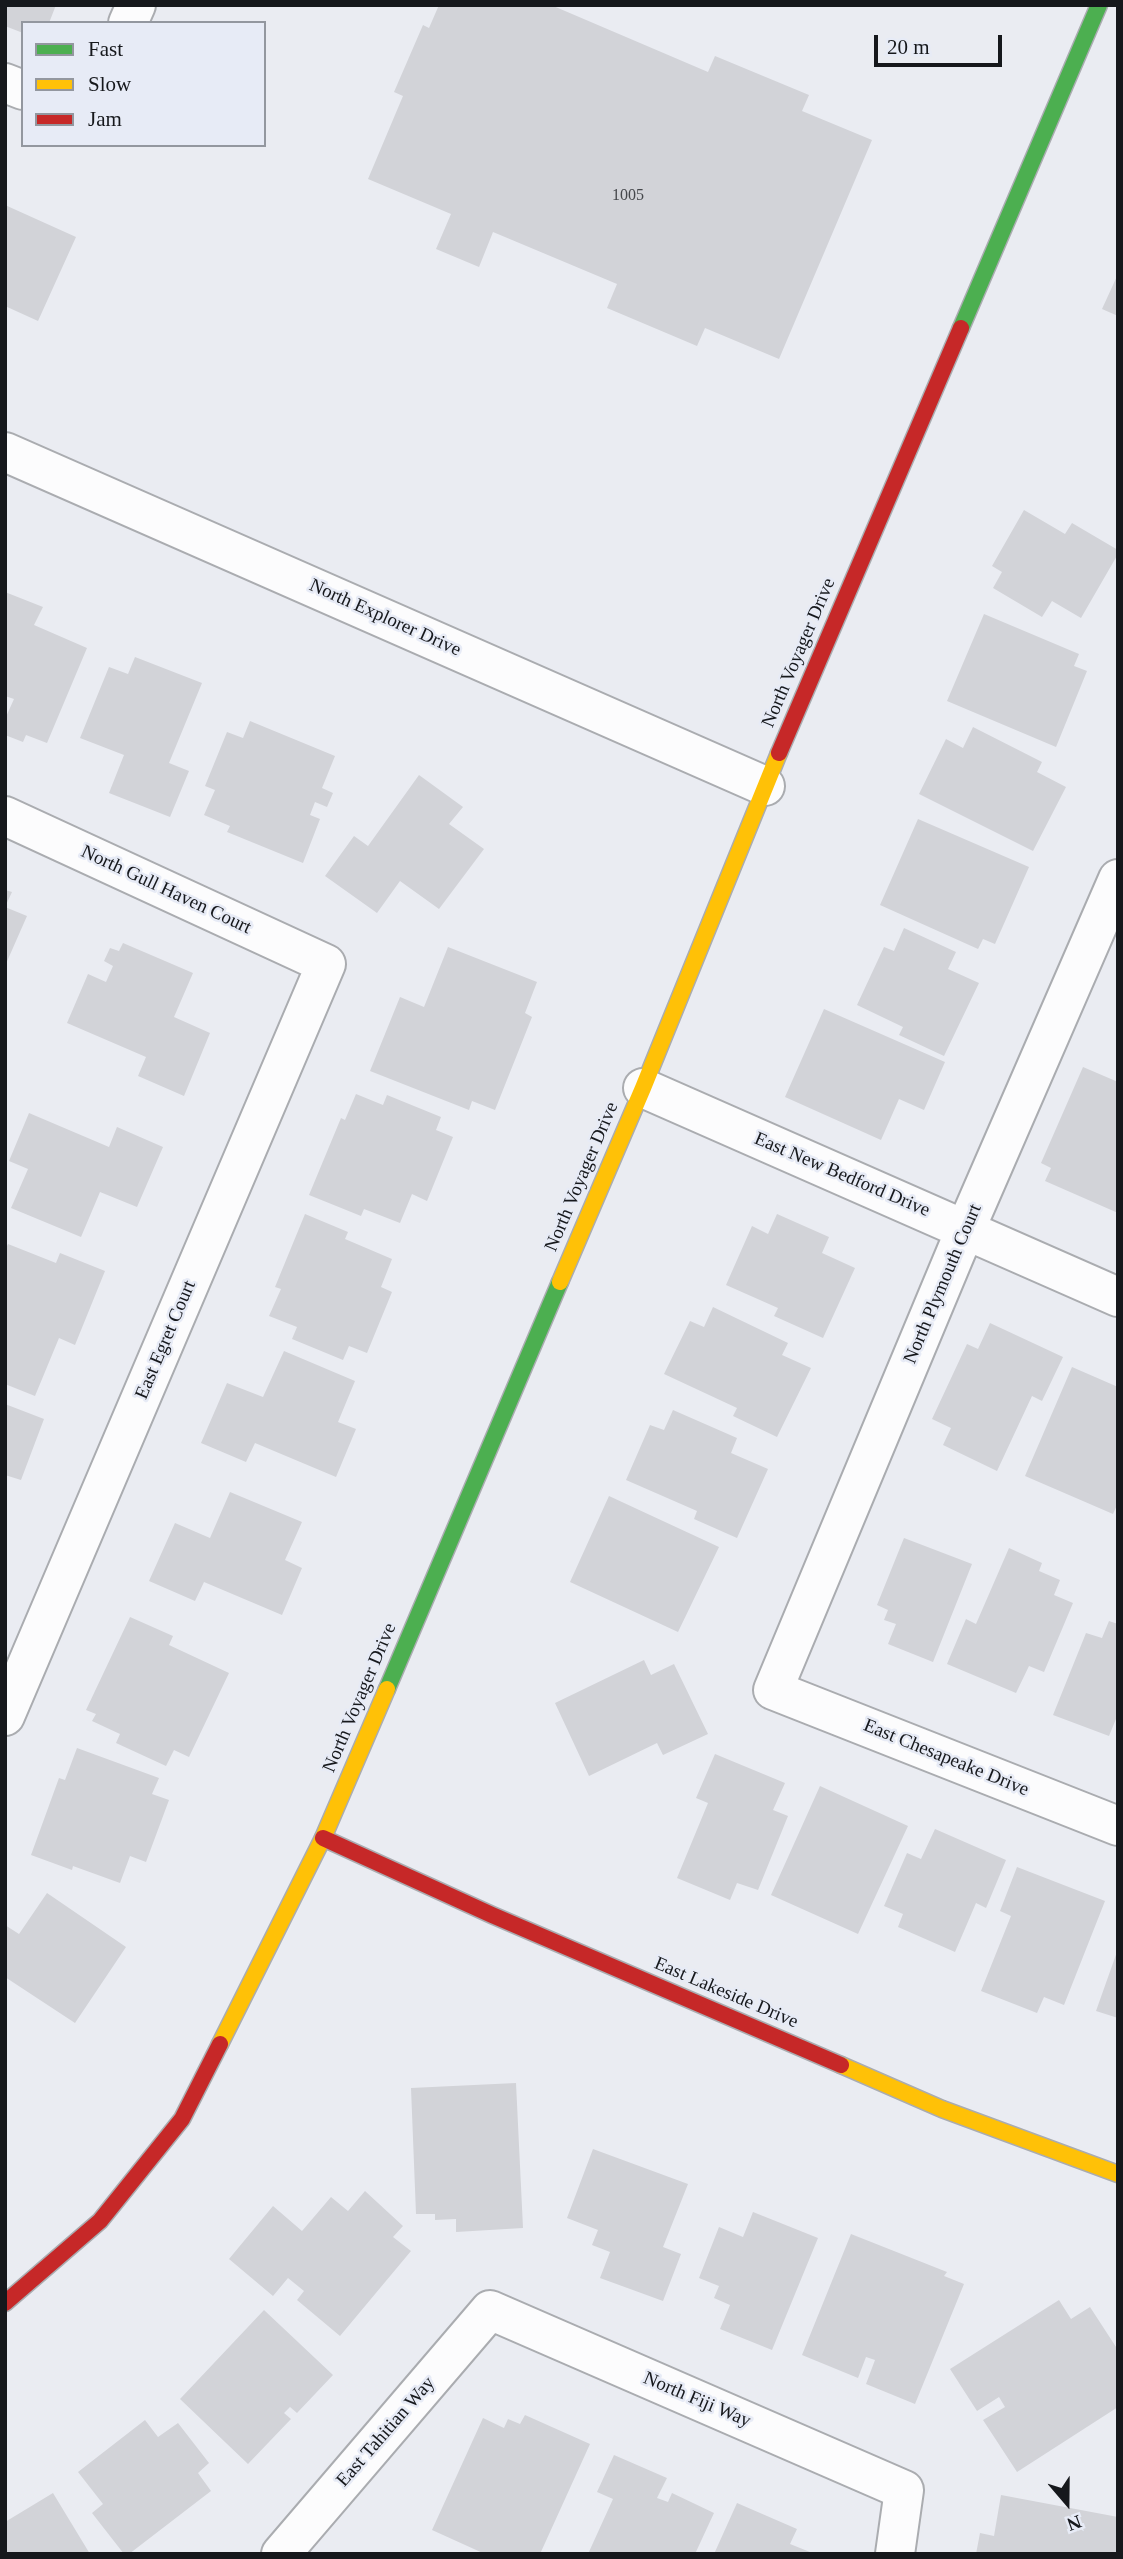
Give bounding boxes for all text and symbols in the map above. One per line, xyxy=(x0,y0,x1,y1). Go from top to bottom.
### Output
legend xyxy=(21,21,266,147)
scale bar xyxy=(878,21,1006,65)
text: 20 m xyxy=(887,35,930,59)
text: Fast xyxy=(88,37,123,61)
text: Slow xyxy=(88,72,131,96)
text: Jam xyxy=(88,107,122,131)
house number: 1005 xyxy=(612,186,644,206)
street label: North Explorer Drive xyxy=(306,574,464,662)
street label: North Voyager Drive xyxy=(757,575,841,731)
street label: North Gull Haven Court xyxy=(77,841,255,939)
street label: North Voyager Drive xyxy=(540,1099,624,1255)
street label: East New Bedford Drive xyxy=(751,1128,933,1222)
street label: North Plymouth Court xyxy=(899,1201,987,1367)
street label: East Egret Court xyxy=(131,1277,201,1403)
street label: North Voyager Drive xyxy=(318,1620,402,1776)
street label: East Chesapeake Drive xyxy=(860,1714,1032,1802)
street label: East Lakeside Drive xyxy=(651,1952,801,2034)
street label: North Fiji Way xyxy=(640,2367,754,2433)
street label: East Tahitian Way xyxy=(332,2372,440,2492)
north arrow xyxy=(1032,2468,1102,2538)
text: N xyxy=(1064,2511,1084,2535)

